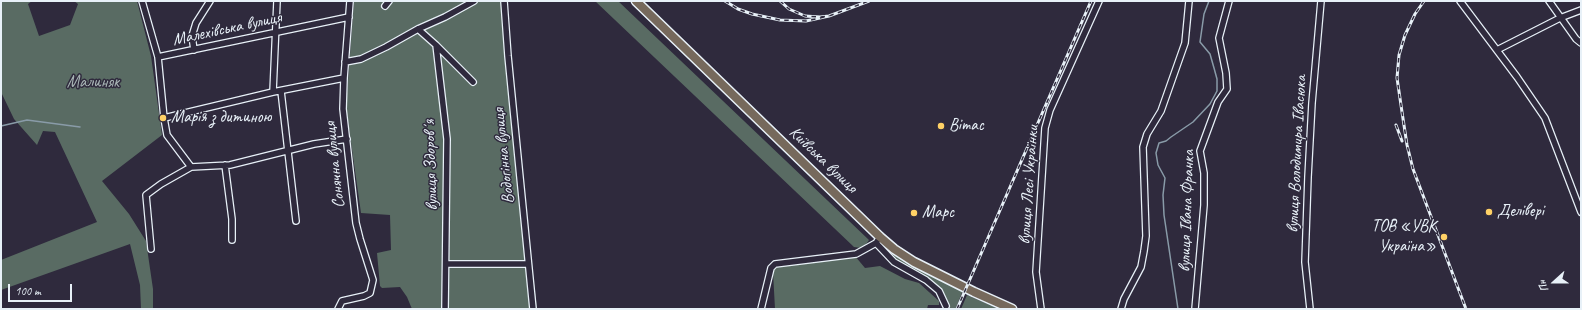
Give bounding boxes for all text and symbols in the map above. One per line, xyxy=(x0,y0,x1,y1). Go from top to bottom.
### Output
street label: Малехівська вулиця xyxy=(171,7,283,51)
park label: Малиняк xyxy=(67,73,119,93)
street label: вулиця Володимира Івасюка xyxy=(1283,75,1311,233)
street label: Водогінна вулиця xyxy=(489,107,519,205)
place label: Марія з дитиною xyxy=(171,108,272,128)
marker: Марія з дитиною xyxy=(158,113,168,123)
place label: Вітас xyxy=(949,116,984,136)
street label: вулиця Здоровʼя xyxy=(419,119,443,211)
street label: Сонячна вулиця xyxy=(320,121,350,209)
marker: Вітас xyxy=(936,121,946,131)
street label: Київська вулиця xyxy=(785,122,861,198)
street label: вулиця Лесі Українки xyxy=(1015,125,1043,245)
street label: вулиця Івана Франка xyxy=(1175,150,1199,272)
place label: Делівері xyxy=(1497,202,1544,222)
place label: Марс xyxy=(922,203,954,223)
marker: Делівері xyxy=(1484,207,1494,217)
marker: Марс xyxy=(909,208,919,218)
place label: ТОВ «УВК Україна» xyxy=(1371,217,1436,257)
marker: ТОВ «УВК Україна» xyxy=(1439,232,1449,242)
north arrow xyxy=(1534,262,1574,302)
scale bar xyxy=(10,276,74,302)
text: Пн xyxy=(1534,278,1551,294)
text: 100 m xyxy=(15,283,41,299)

